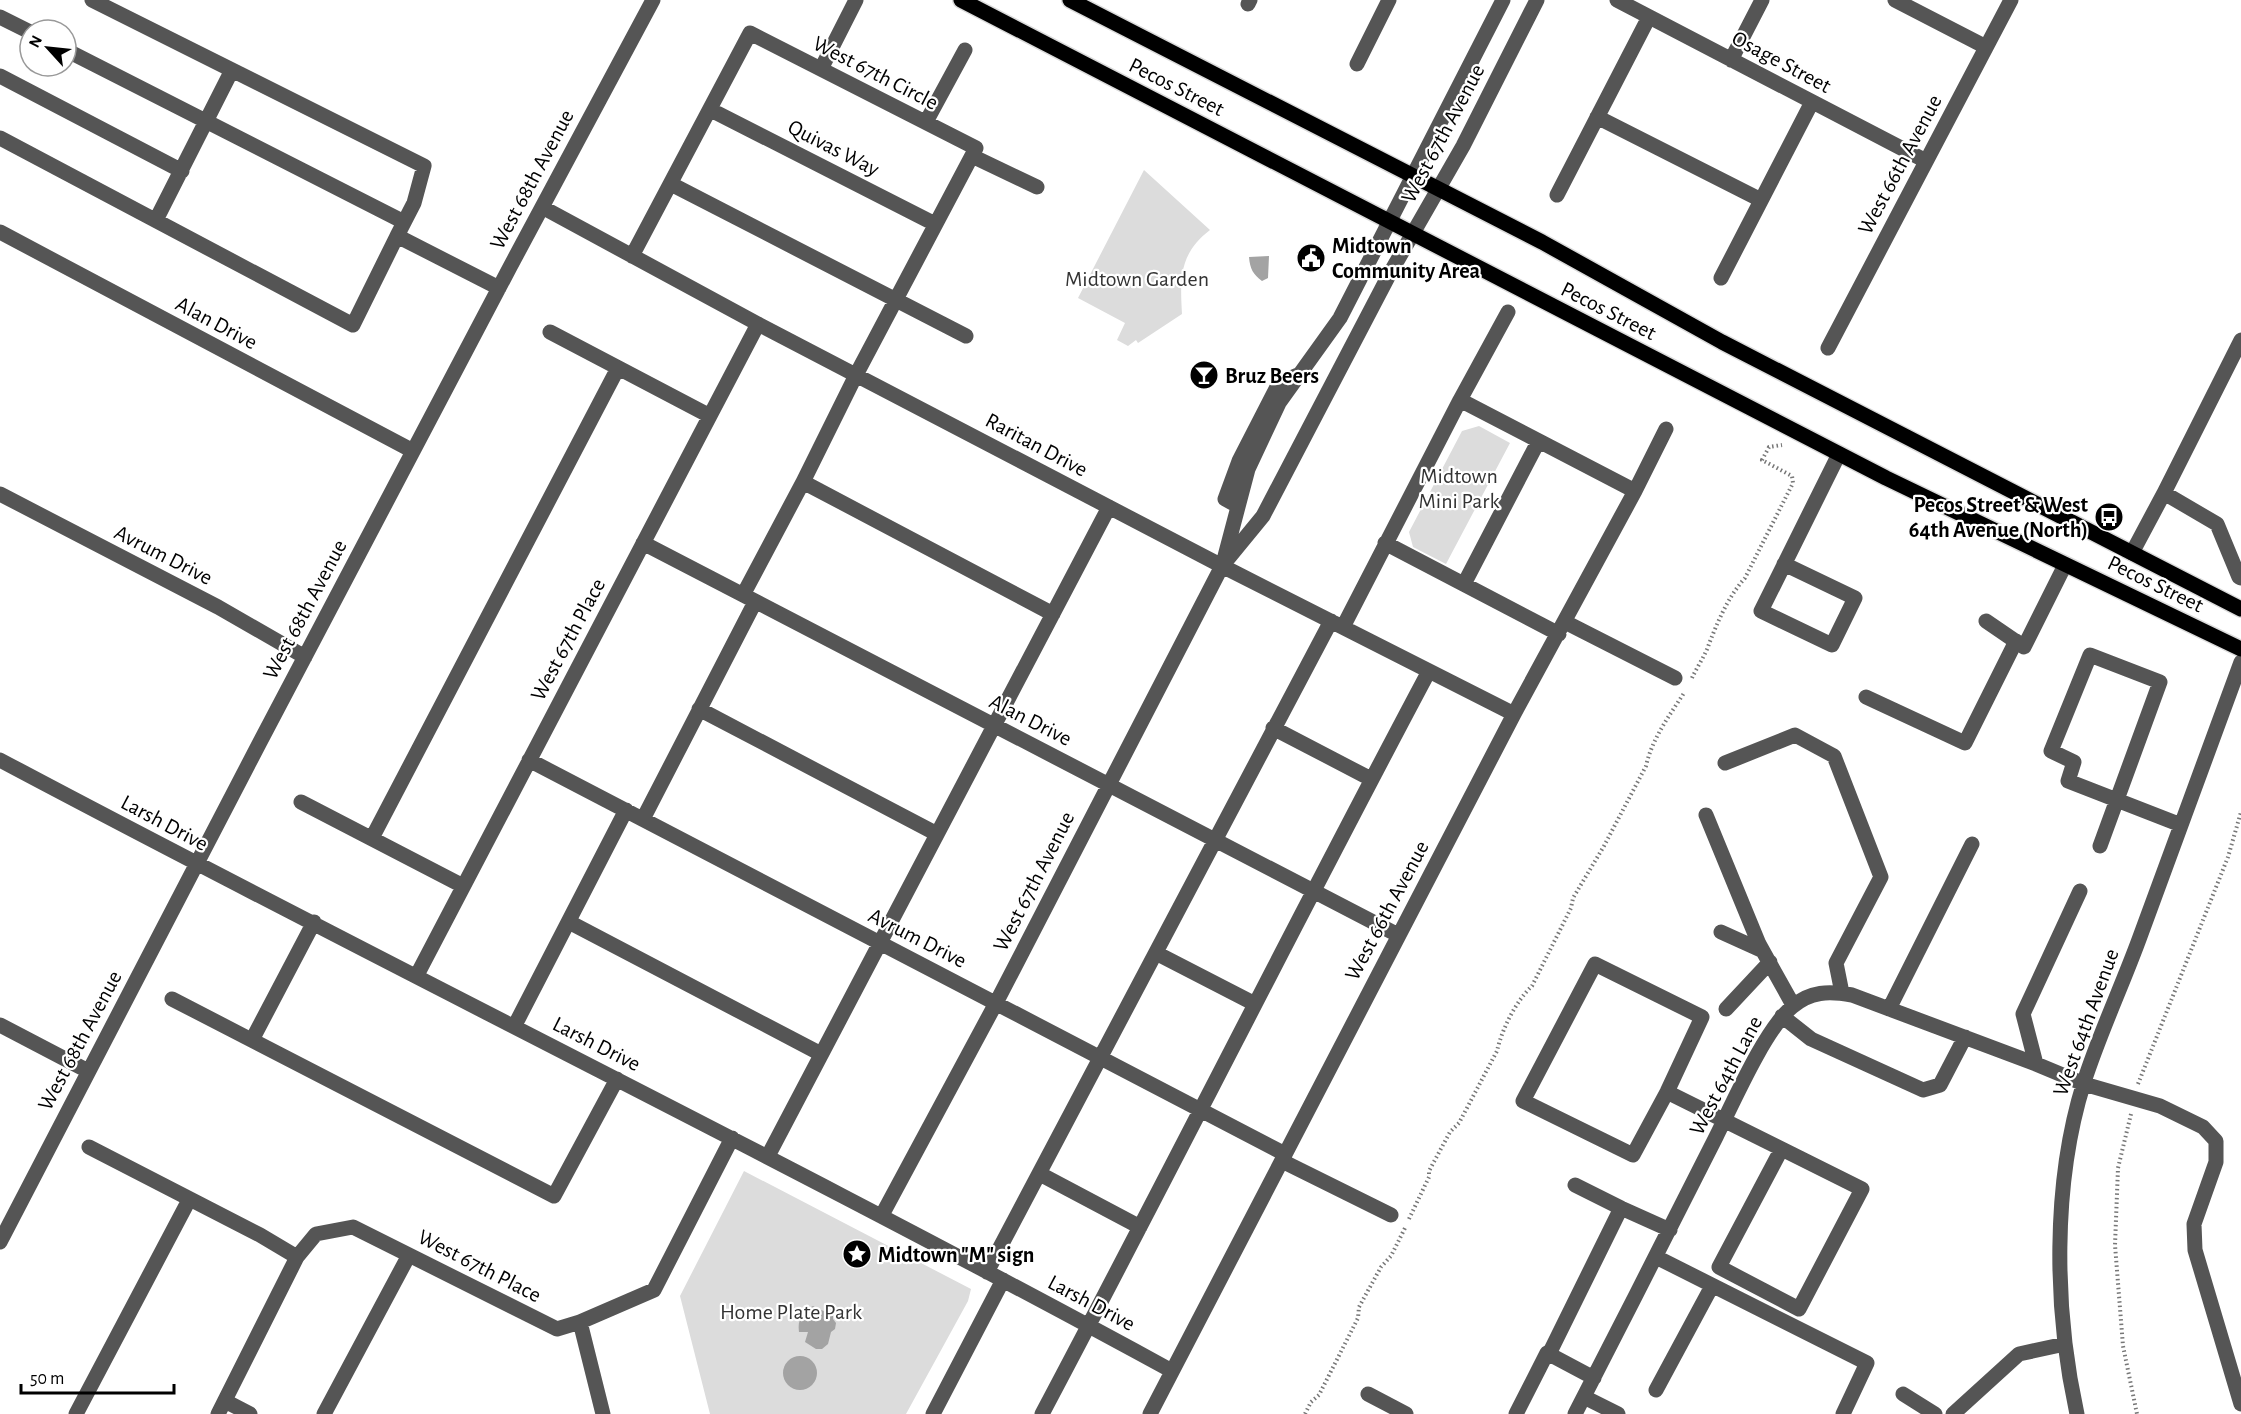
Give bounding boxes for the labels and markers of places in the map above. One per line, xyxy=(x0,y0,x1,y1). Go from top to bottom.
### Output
place label: Midtown Community Area xyxy=(1332,235,1481,283)
public building icon: Midtown Community Area xyxy=(1295,242,1327,274)
bar icon: Bruz Beers xyxy=(1188,359,1220,391)
place label: Bruz Beers xyxy=(1225,365,1319,387)
place label: Pecos Street & West 64th Avenue (North) xyxy=(1909,494,2089,541)
bus stop icon: Pecos Street & West 64th Avenue (North) xyxy=(2093,501,2125,533)
place icon: Midtown "M" sign xyxy=(841,1238,873,1270)
place label: Midtown "M" sign xyxy=(878,1244,1034,1266)

